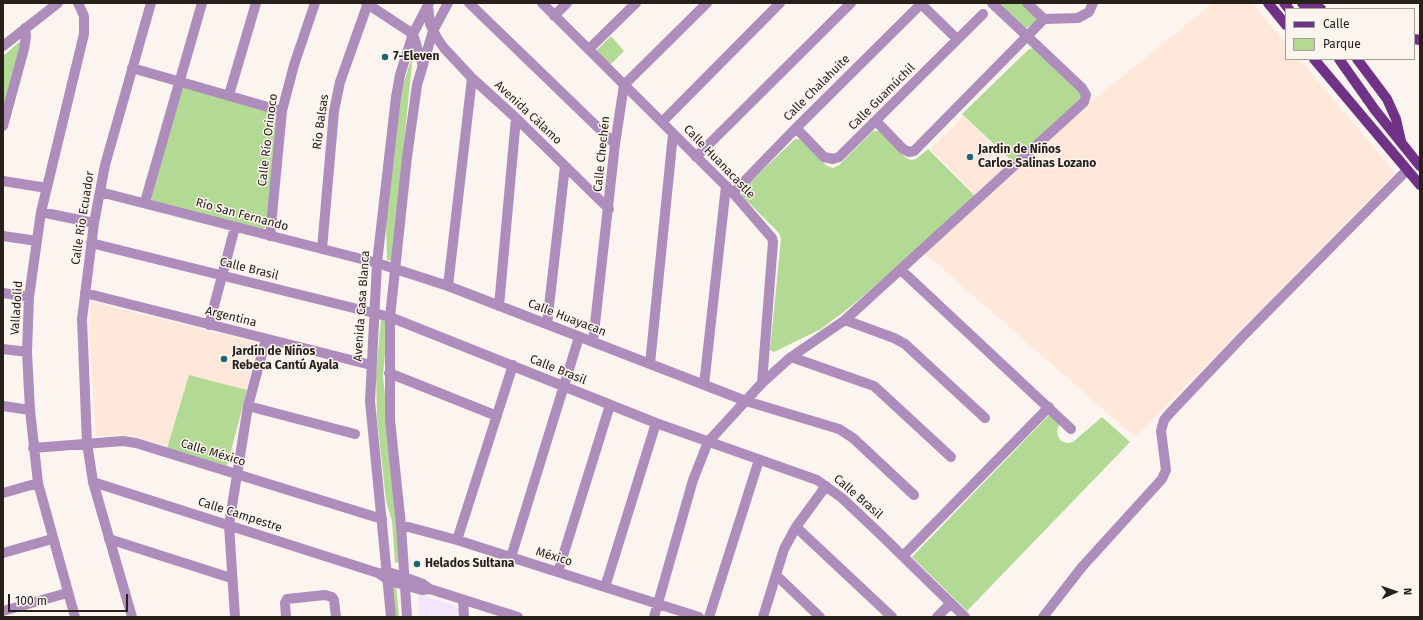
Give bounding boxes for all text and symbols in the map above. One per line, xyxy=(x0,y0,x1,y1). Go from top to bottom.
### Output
legend xyxy=(1285,8,1415,60)
text: Calle xyxy=(1323,17,1350,31)
text: Parque xyxy=(1323,37,1361,51)
place label: 7-Eleven xyxy=(393,50,439,64)
marker: 7-Eleven xyxy=(380,52,390,62)
street label: Calle Chalahuite xyxy=(781,52,853,124)
street label: Calle Guamúchil xyxy=(846,61,918,133)
street label: Avenida Cálamo xyxy=(491,78,565,148)
street label: Calle Río Orinoco xyxy=(255,93,281,187)
street label: Río Balsas xyxy=(310,93,332,151)
street label: Calle Chechén xyxy=(591,115,613,193)
street label: Calle Huanacastle xyxy=(680,122,758,202)
place label: Jardin de Niños Carlos Salinas Lozano xyxy=(978,143,1096,171)
marker: Jardin de Niños Carlos Salinas Lozano xyxy=(965,152,975,162)
street label: Calle Río Ecuador xyxy=(68,170,98,266)
street label: Río San Fernando xyxy=(194,196,290,234)
street label: Avenida Casa Blanca xyxy=(351,250,373,362)
street label: Calle Brasil xyxy=(218,255,280,283)
street label: Valladolid xyxy=(8,280,26,336)
street label: Calle Huayacan xyxy=(526,296,608,340)
street label: Argentina xyxy=(204,304,258,330)
place label: Jardín de Niños Rebeca Cantú Ayala xyxy=(232,345,339,373)
street label: Calle Brasil xyxy=(527,352,589,388)
marker: Jardín de Niños Rebeca Cantú Ayala xyxy=(219,354,229,364)
street label: Calle México xyxy=(179,436,247,470)
street label: Calle Brasil xyxy=(831,472,885,522)
street label: Calle Campestre xyxy=(196,495,284,535)
street label: México xyxy=(534,545,574,569)
place label: Helados Sultana xyxy=(425,557,514,571)
marker: Helados Sultana xyxy=(412,559,422,569)
north arrow xyxy=(1375,572,1415,612)
scale bar xyxy=(10,586,130,612)
text: N xyxy=(1401,588,1414,595)
text: 100 m xyxy=(15,594,47,608)

